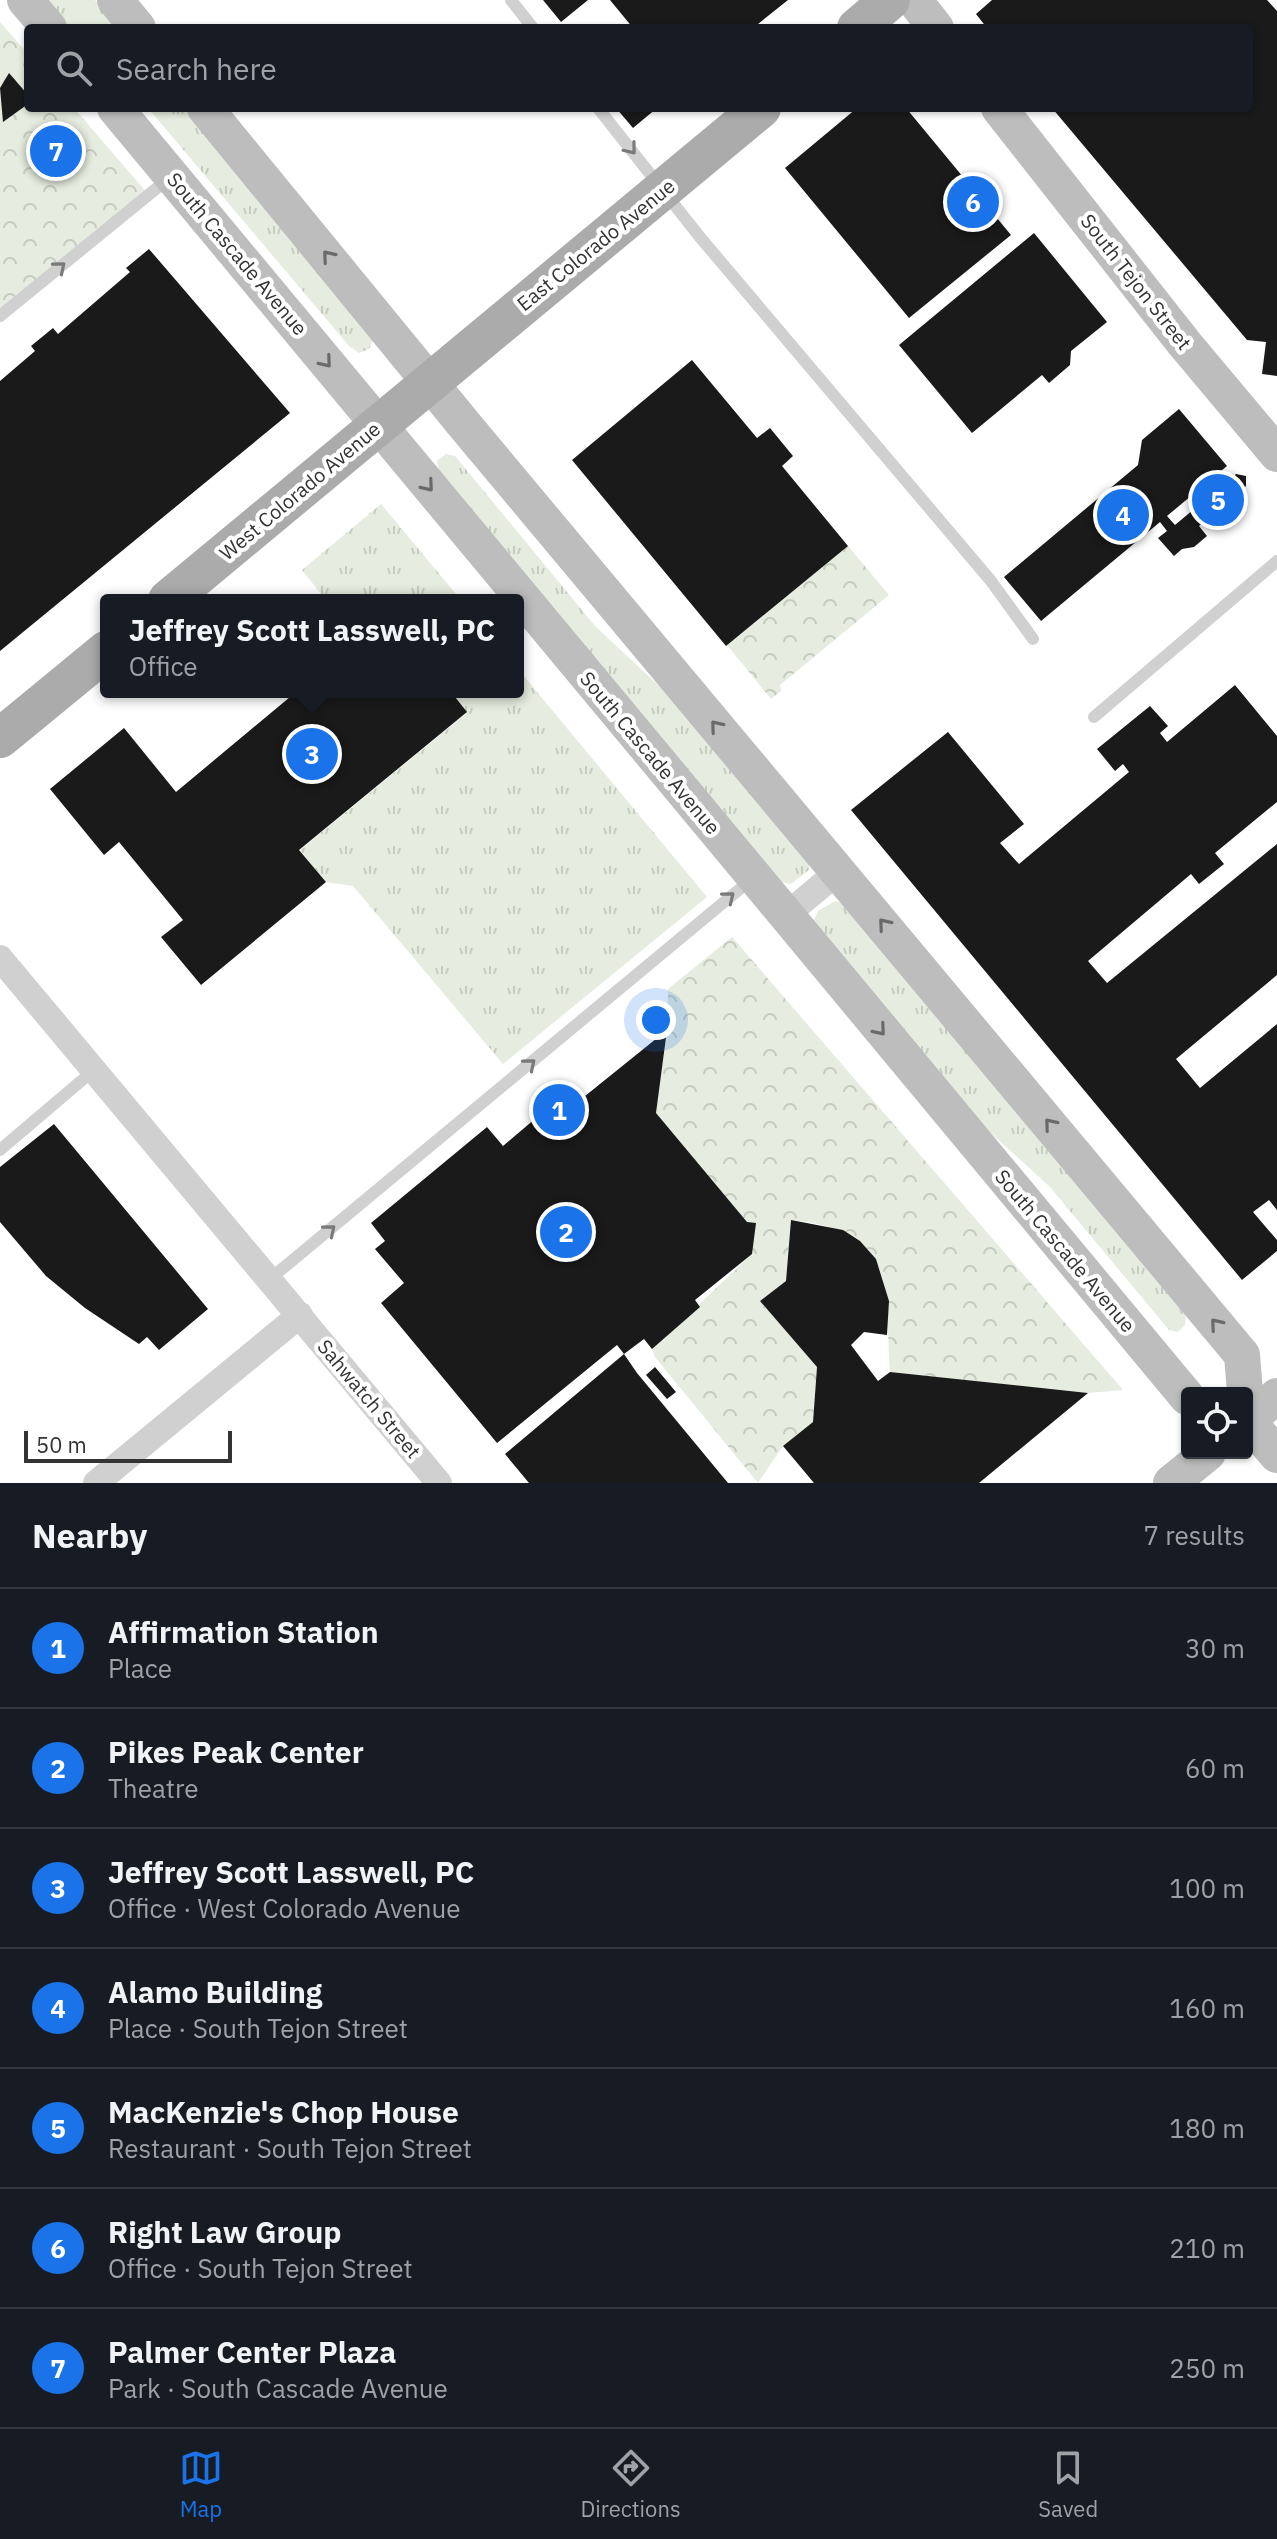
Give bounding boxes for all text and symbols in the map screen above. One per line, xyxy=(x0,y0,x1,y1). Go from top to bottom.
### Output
search box xyxy=(24,24,1253,112)
icon: search xyxy=(52,46,96,90)
text: Search here xyxy=(116,49,277,88)
pin: 7 xyxy=(30,121,82,181)
one-way arrow xyxy=(621,140,636,154)
street label: South Cascade Avenue xyxy=(161,166,314,341)
street label: East Colorado Avenue xyxy=(511,172,680,317)
pin: 6 xyxy=(947,172,999,232)
street label: South Tejon Street xyxy=(1075,208,1198,355)
one-way arrow xyxy=(323,250,338,265)
one-way arrow xyxy=(51,262,66,277)
one-way arrow xyxy=(316,353,331,367)
street label: West Colorado Avenue xyxy=(213,415,386,566)
pin: 5 xyxy=(1192,470,1244,530)
one-way arrow xyxy=(418,476,433,491)
pin: 4 xyxy=(1097,485,1149,545)
popup xyxy=(100,594,524,698)
text: Jeffrey Scott Lasswell, PC xyxy=(129,610,495,649)
text: Office xyxy=(129,649,198,683)
street label: South Cascade Avenue xyxy=(574,665,727,840)
one-way arrow xyxy=(711,720,726,735)
pin: 3 xyxy=(286,724,338,784)
one-way arrow xyxy=(720,892,735,907)
one-way arrow xyxy=(879,919,894,933)
your location xyxy=(636,1000,676,1040)
one-way arrow xyxy=(870,1021,885,1035)
one-way arrow xyxy=(521,1059,536,1074)
pin: 1 xyxy=(533,1080,585,1140)
one-way arrow xyxy=(1045,1119,1060,1134)
street label: South Cascade Avenue xyxy=(989,1163,1142,1338)
pin: 2 xyxy=(540,1202,592,1262)
one-way arrow xyxy=(321,1225,335,1240)
one-way arrow xyxy=(1211,1319,1226,1334)
street label: Sahwatch Street xyxy=(312,1334,427,1464)
map controls xyxy=(1181,1387,1253,1459)
button: locate xyxy=(1181,1387,1253,1459)
scale bar xyxy=(24,1427,232,1463)
text: 50 m xyxy=(36,1430,87,1459)
text: Nearby xyxy=(32,1513,147,1557)
text: 7 results xyxy=(1143,1518,1245,1552)
text: Affirmation Station xyxy=(108,1612,379,1651)
text: 1 xyxy=(50,1631,66,1665)
text: 30 m xyxy=(1185,1631,1245,1665)
text: Place xyxy=(108,1651,172,1685)
text: Pikes Peak Center xyxy=(108,1732,364,1771)
text: 2 xyxy=(50,1751,66,1785)
text: 60 m xyxy=(1185,1751,1245,1785)
text: Theatre xyxy=(108,1771,199,1805)
text: Jeffrey Scott Lasswell, PC xyxy=(108,1852,474,1891)
text: 3 xyxy=(50,1871,66,1905)
text: 100 m xyxy=(1169,1871,1245,1905)
text: Office · West Colorado Avenue xyxy=(108,1891,461,1925)
text: Alamo Building xyxy=(108,1972,322,2011)
text: 4 xyxy=(50,1991,66,2025)
text: 160 m xyxy=(1169,1991,1245,2025)
text: Place · South Tejon Street xyxy=(108,2011,408,2045)
text: MacKenzie's Chop House xyxy=(108,2092,459,2131)
text: 5 xyxy=(50,2111,66,2145)
text: 180 m xyxy=(1169,2111,1245,2145)
text: Restaurant · South Tejon Street xyxy=(108,2131,472,2165)
text: Right Law Group xyxy=(108,2212,342,2251)
text: 6 xyxy=(50,2231,66,2265)
text: 210 m xyxy=(1169,2231,1245,2265)
text: Office · South Tejon Street xyxy=(108,2251,413,2285)
text: Palmer Center Plaza xyxy=(108,2332,396,2371)
text: 7 xyxy=(50,2351,66,2385)
text: 250 m xyxy=(1169,2351,1245,2385)
text: Park · South Cascade Avenue xyxy=(108,2371,448,2405)
tab: Map xyxy=(179,2446,223,2523)
tab: Directions xyxy=(581,2446,681,2523)
tab: Saved xyxy=(1038,2446,1098,2523)

